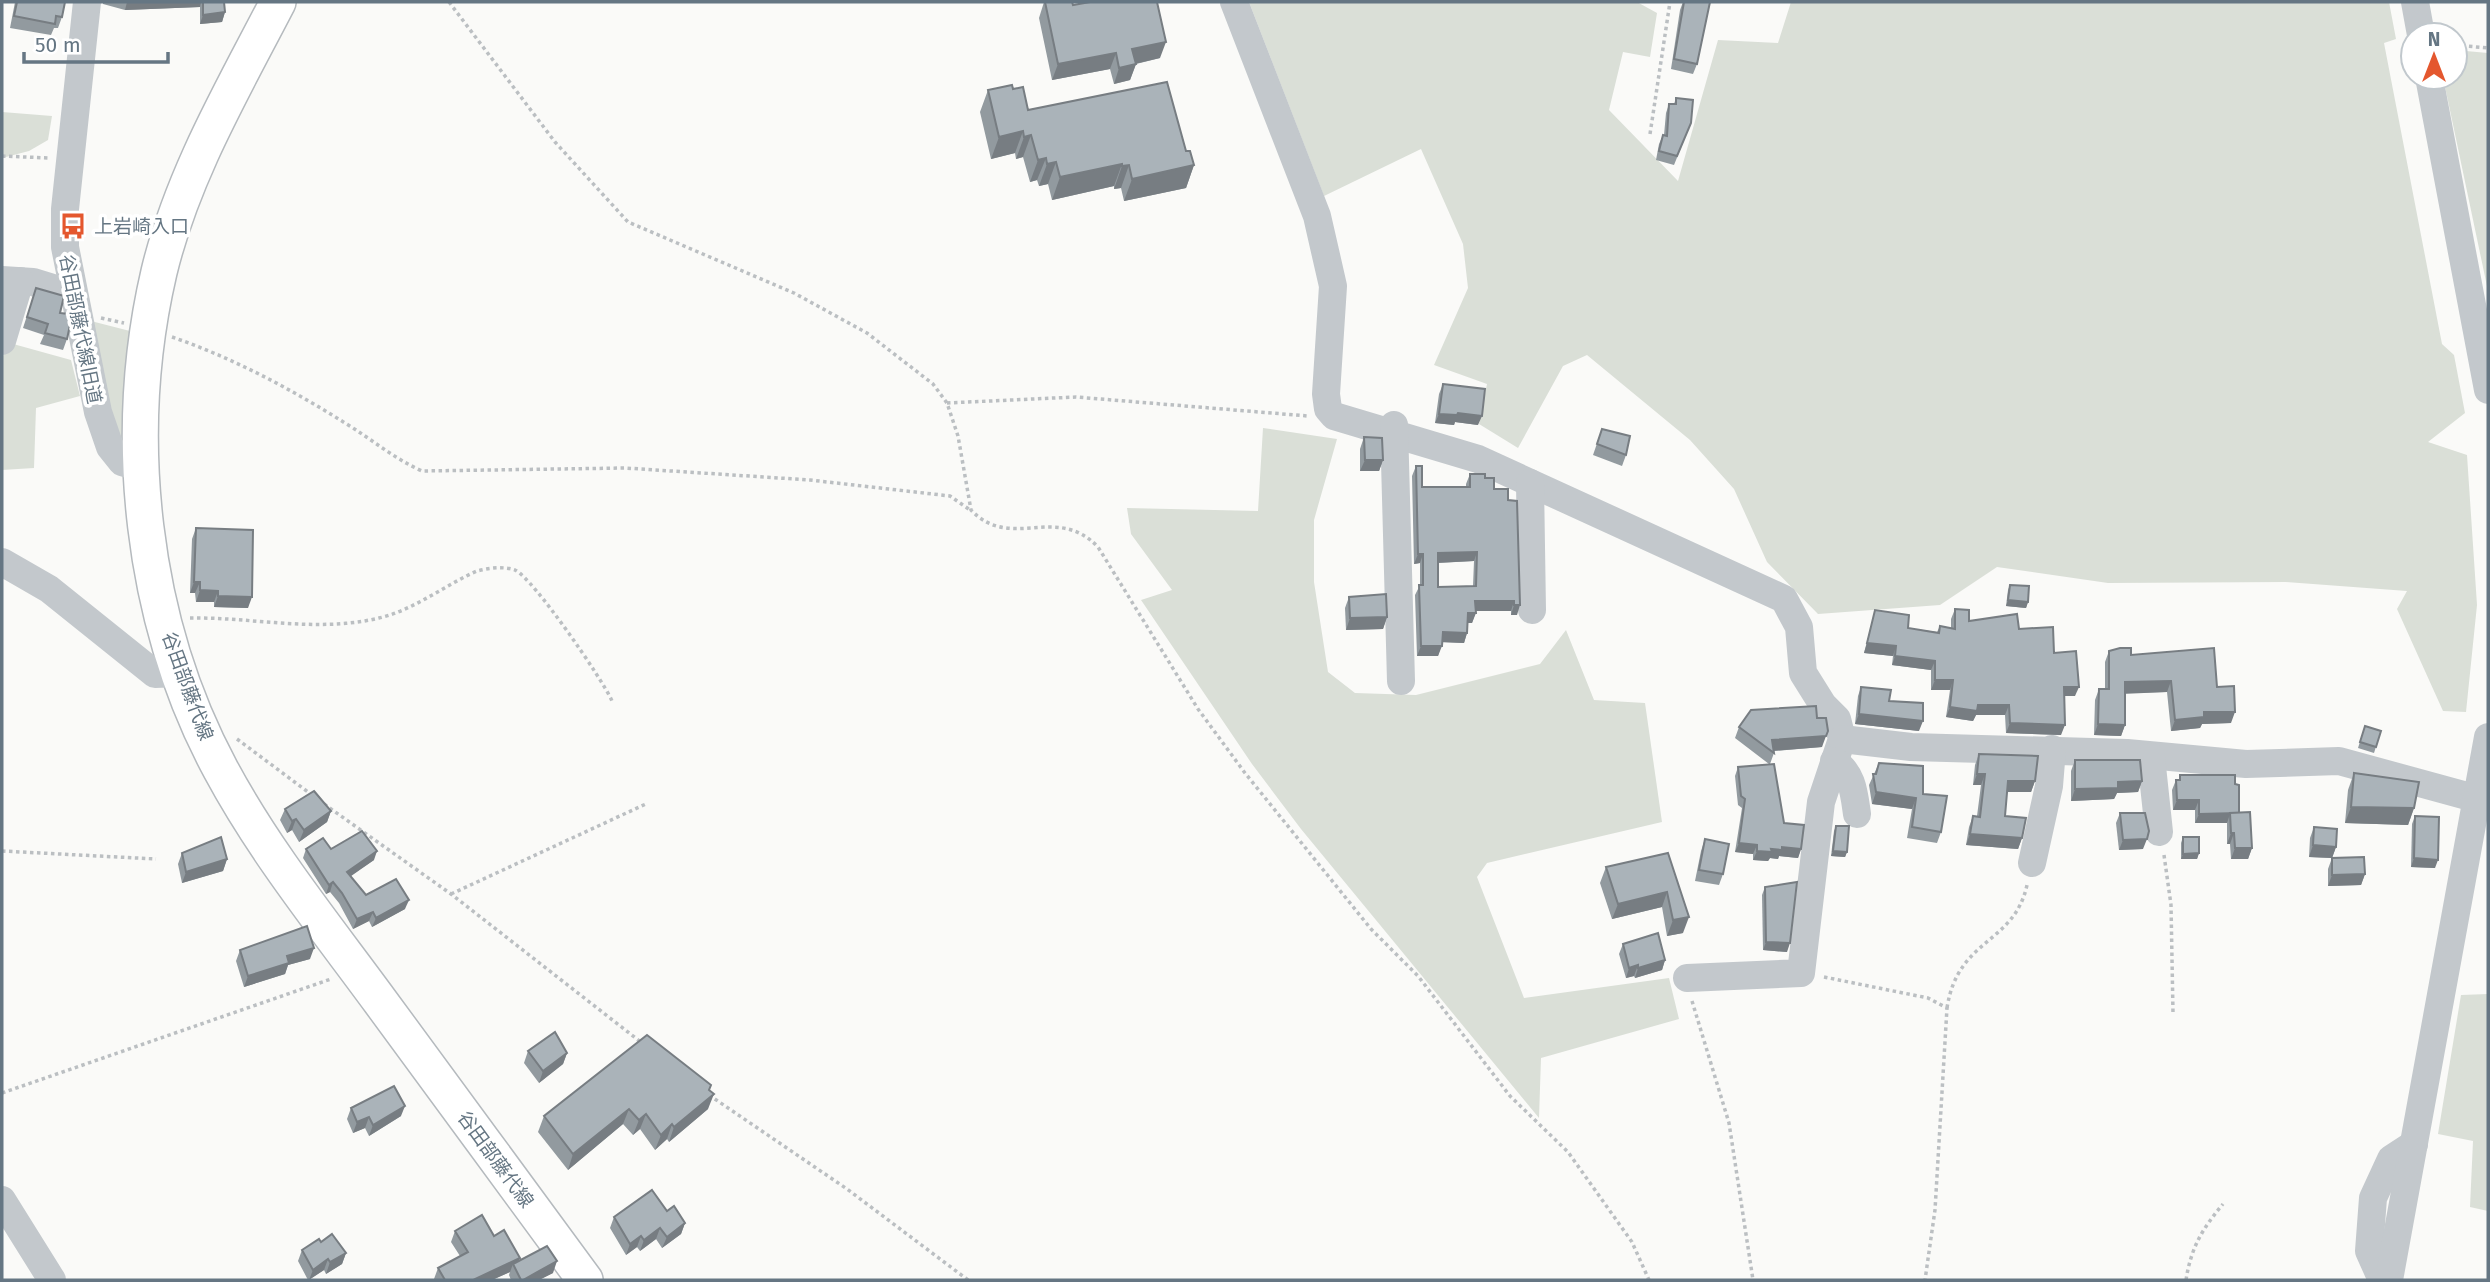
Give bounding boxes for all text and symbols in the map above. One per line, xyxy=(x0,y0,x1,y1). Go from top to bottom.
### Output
scale bar xyxy=(24,21,168,65)
north arrow xyxy=(2399,21,2469,91)
text: N xyxy=(2428,28,2440,51)
text: 50 m xyxy=(35,32,81,58)
bus stop icon: 上岩崎入口 xyxy=(58,211,88,241)
place label: 上岩崎入口 xyxy=(94,215,189,238)
street label: 谷田部藤代線旧道 xyxy=(55,252,106,406)
street label: 谷田部藤代線 xyxy=(157,629,218,744)
street label: 谷田部藤代線 xyxy=(453,1106,538,1212)

